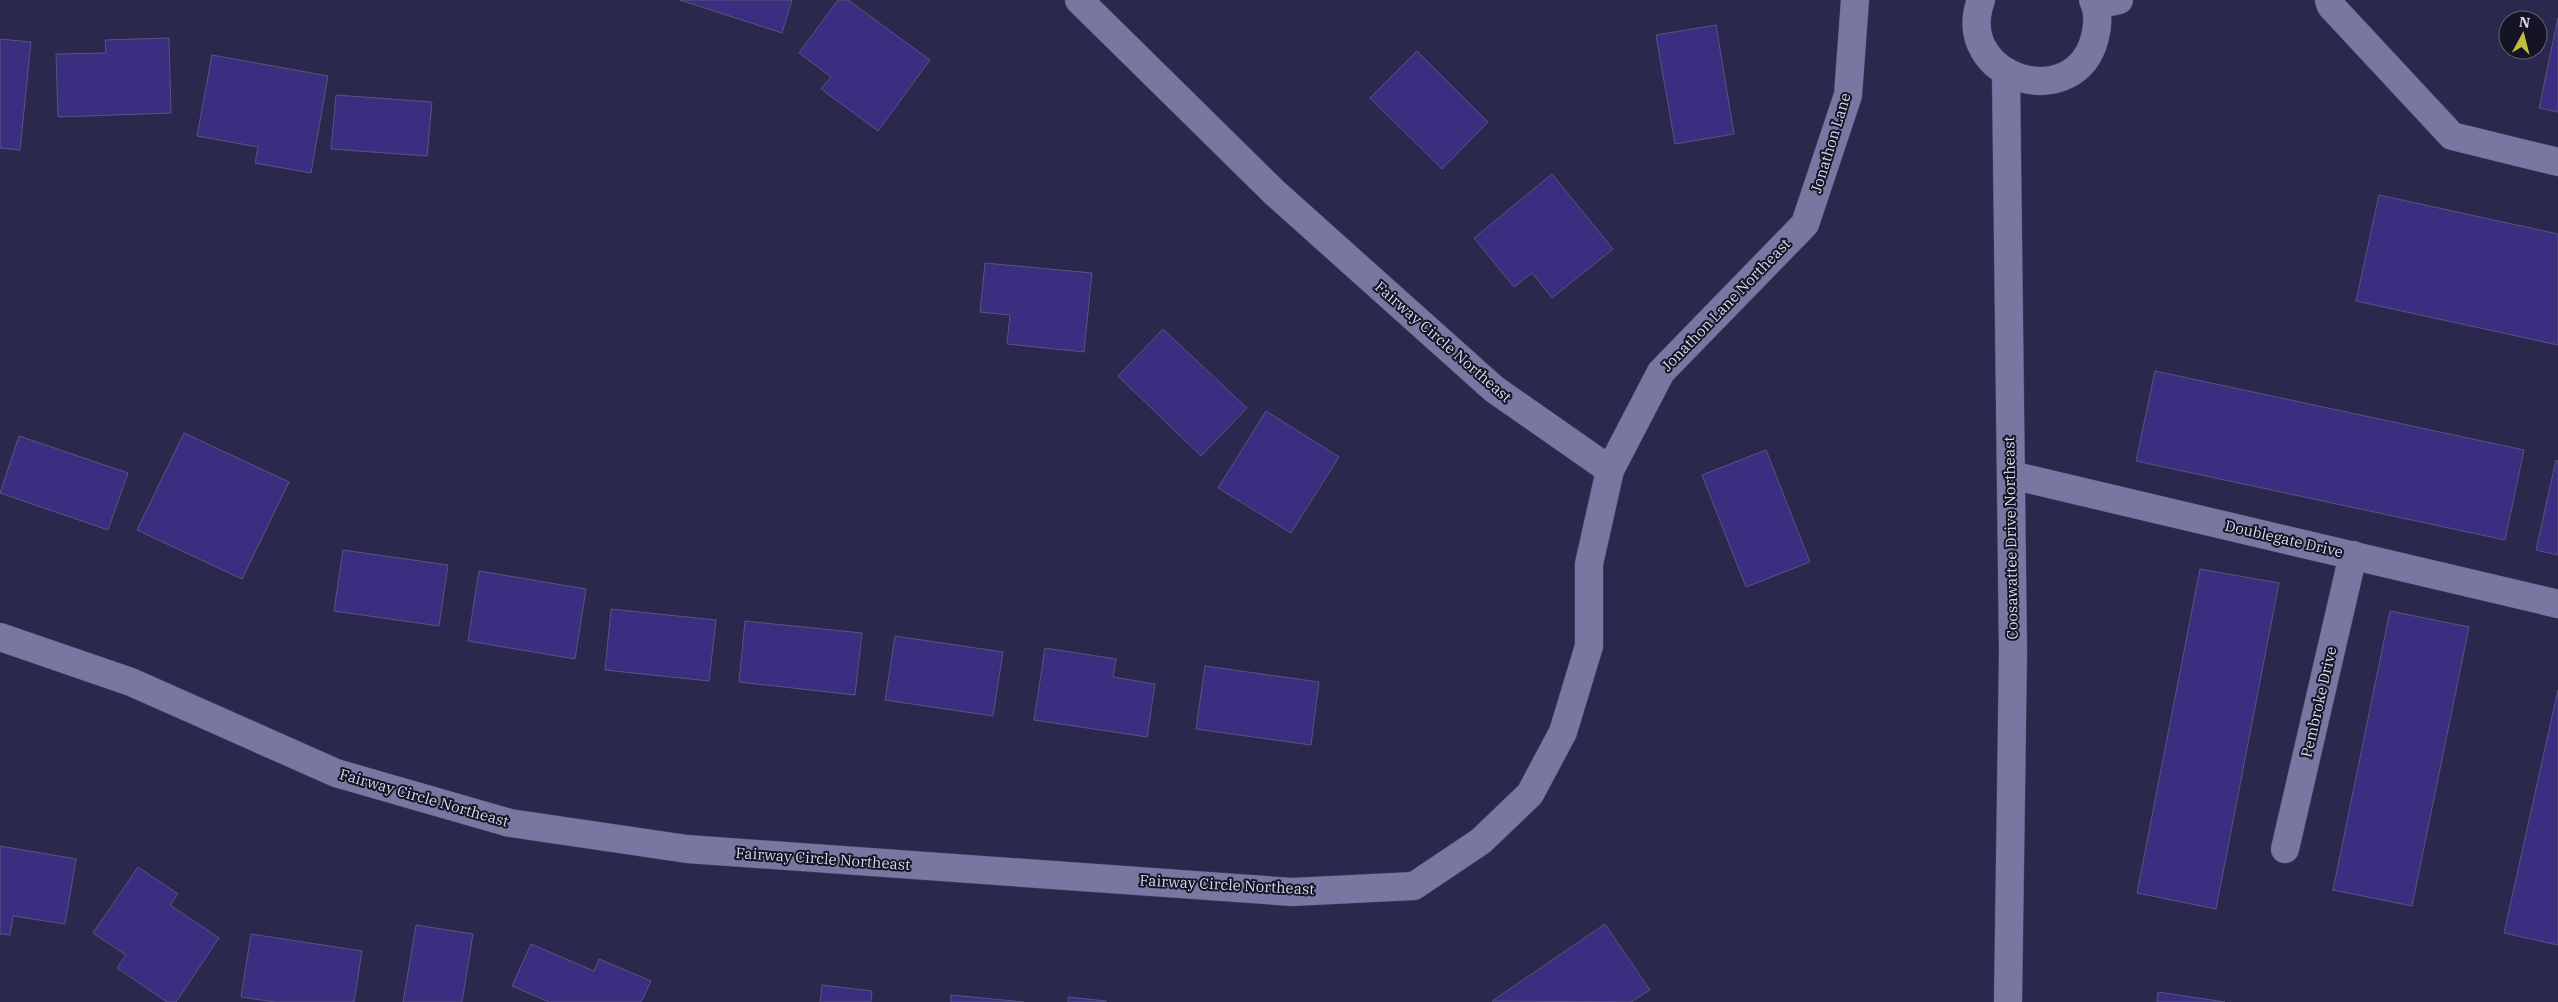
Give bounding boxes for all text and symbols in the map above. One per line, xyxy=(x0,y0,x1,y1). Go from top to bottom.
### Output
north arrow xyxy=(2498,10,2548,60)
text: N xyxy=(2518,12,2531,32)
street label: Jonathon Lane xyxy=(1806,90,1855,195)
street label: Jonathon Lane Northeast xyxy=(1657,234,1794,375)
street label: Fairway Circle Northeast xyxy=(1371,277,1516,406)
street label: Coosawattee Drive Northeast xyxy=(1999,436,2022,640)
street label: Doublegate Drive xyxy=(2223,516,2345,561)
street label: Pembroke Drive xyxy=(2297,645,2341,759)
street label: Fairway Circle Northeast xyxy=(337,764,511,831)
street label: Fairway Circle Northeast xyxy=(735,843,911,874)
street label: Fairway Circle Northeast xyxy=(1139,870,1315,899)

